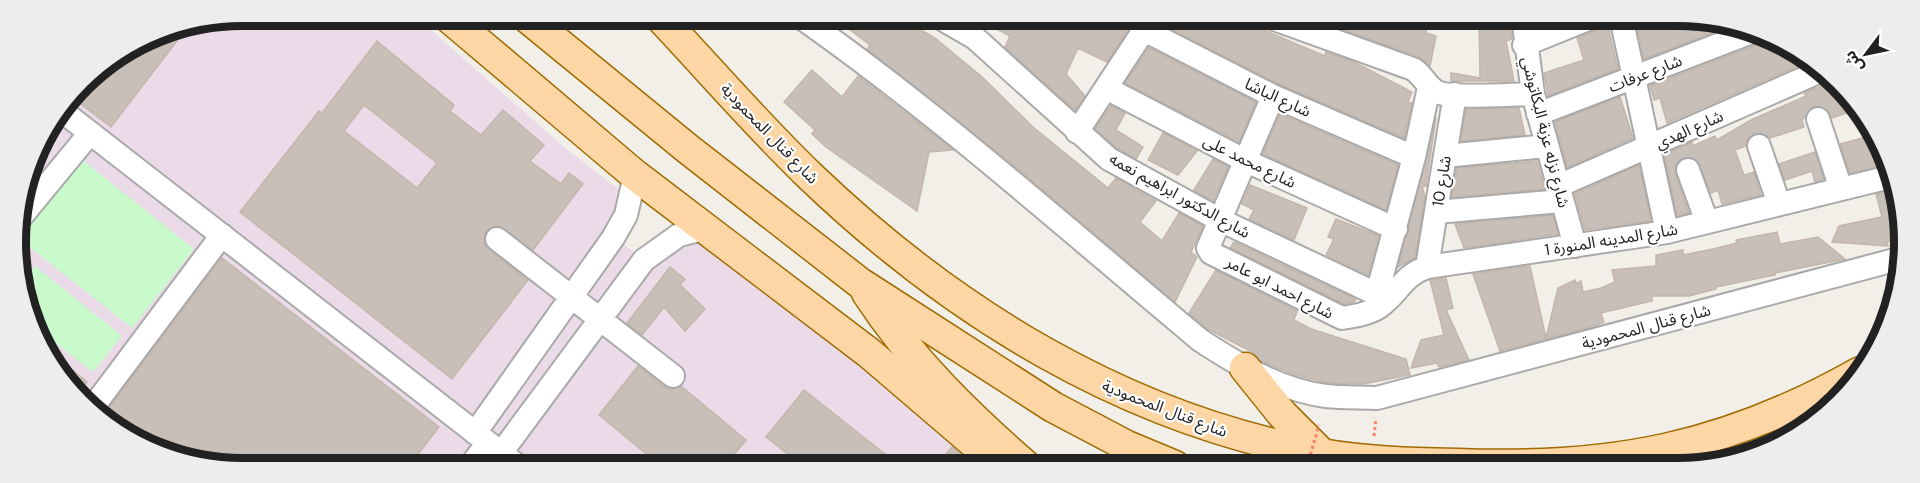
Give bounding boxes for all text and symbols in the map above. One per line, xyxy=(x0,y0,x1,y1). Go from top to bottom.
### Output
north arrow xyxy=(1836,24,1896,84)
text: ش xyxy=(1839,47,1868,77)
street label: شارع عرفات xyxy=(1605,50,1686,99)
street label: شارع نزله عزبة البكاتوشي xyxy=(1515,54,1574,210)
street label: شارع الباشا xyxy=(1240,73,1314,124)
street label: شارع قنال المحمودية xyxy=(715,78,823,190)
street label: شارع الهدي xyxy=(1652,105,1727,156)
street label: شارع محمد على xyxy=(1199,130,1300,195)
street label: شارع الدكتور ابراهيم نعمه xyxy=(1105,148,1254,245)
street label: شارع 10 xyxy=(1427,154,1458,208)
street label: شارع المدينه المنورة 1 xyxy=(1543,219,1680,262)
street label: شارع احمد ابو عامر xyxy=(1221,251,1337,325)
street label: شارع قنال المحمودية xyxy=(1579,299,1713,356)
street label: شارع قنال المحمودية xyxy=(1098,375,1230,444)

